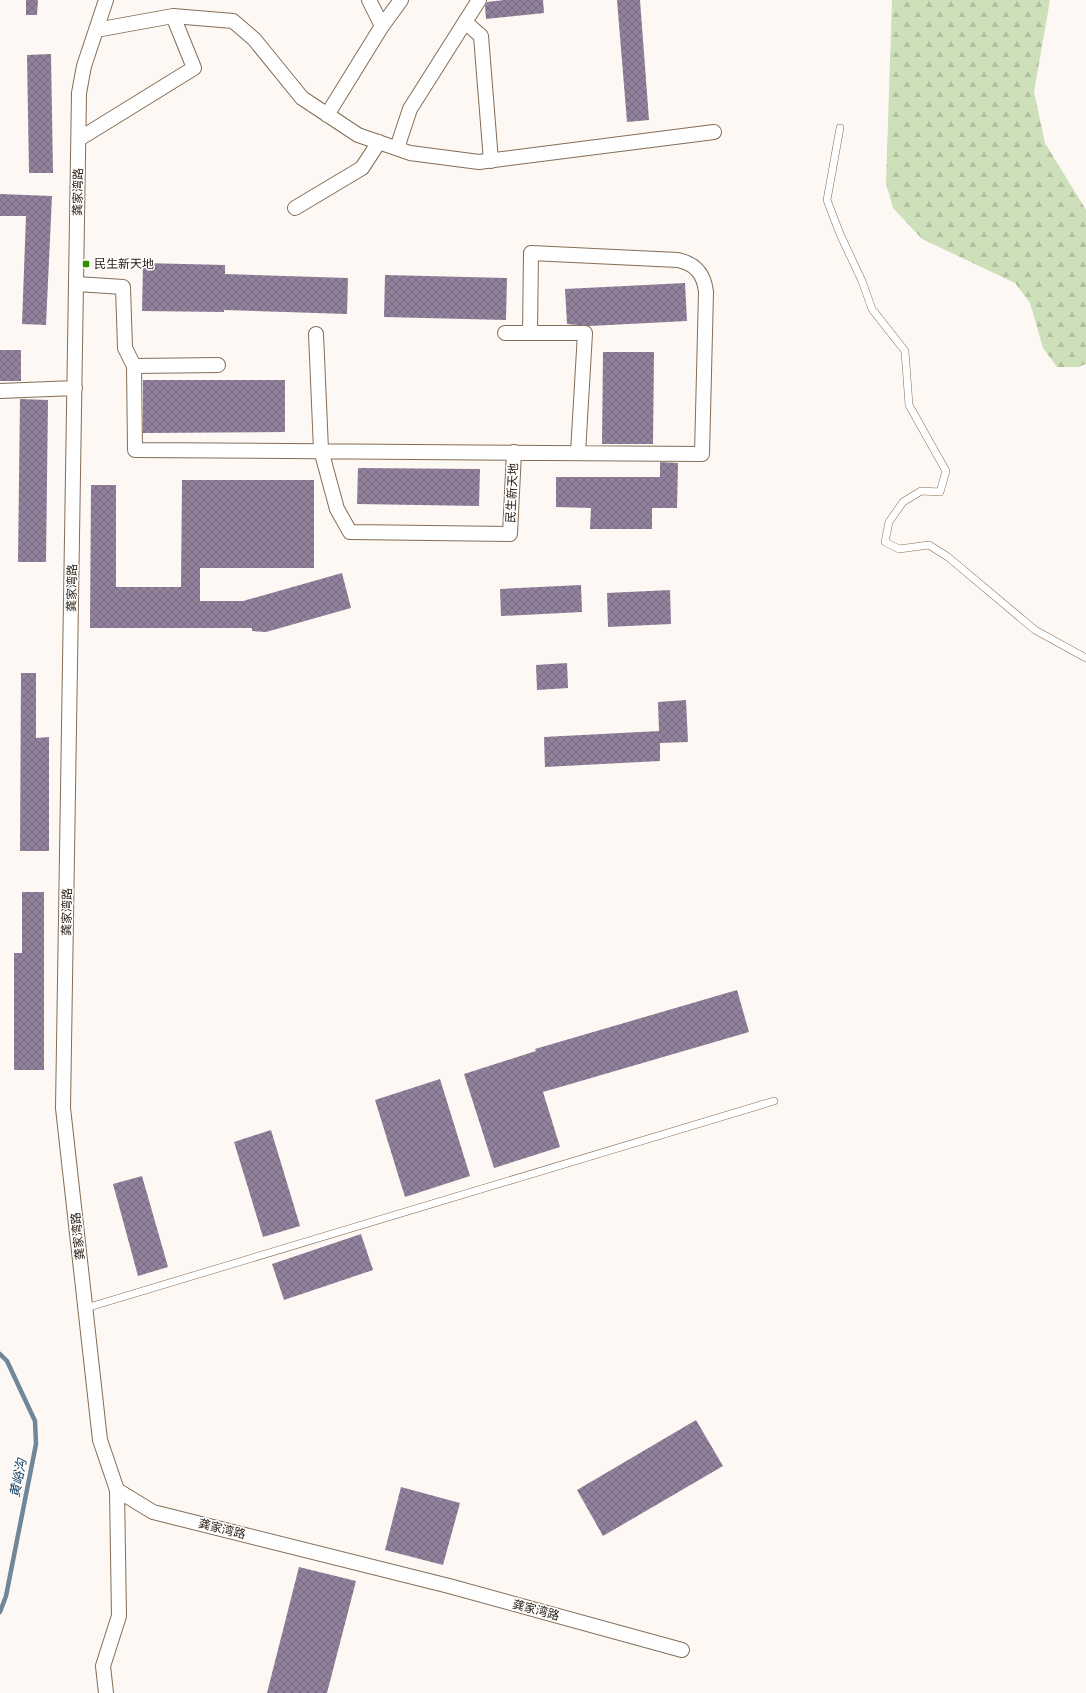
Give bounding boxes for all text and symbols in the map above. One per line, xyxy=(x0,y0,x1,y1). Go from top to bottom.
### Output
street label: 龚家湾路 xyxy=(71,168,85,216)
place label: 民生新天地 xyxy=(94,257,154,271)
marker: 民生新天地 xyxy=(81,259,91,269)
street label: 民生新天地 xyxy=(503,463,521,523)
street label: 龚家湾路 xyxy=(65,564,79,612)
street label: 龚家湾路 xyxy=(60,888,74,936)
street label: 龚家湾路 xyxy=(69,1211,87,1261)
water label: 黄峪沟 xyxy=(7,1455,29,1499)
street label: 龚家湾路 xyxy=(197,1516,247,1542)
street label: 龚家湾路 xyxy=(511,1597,561,1623)

